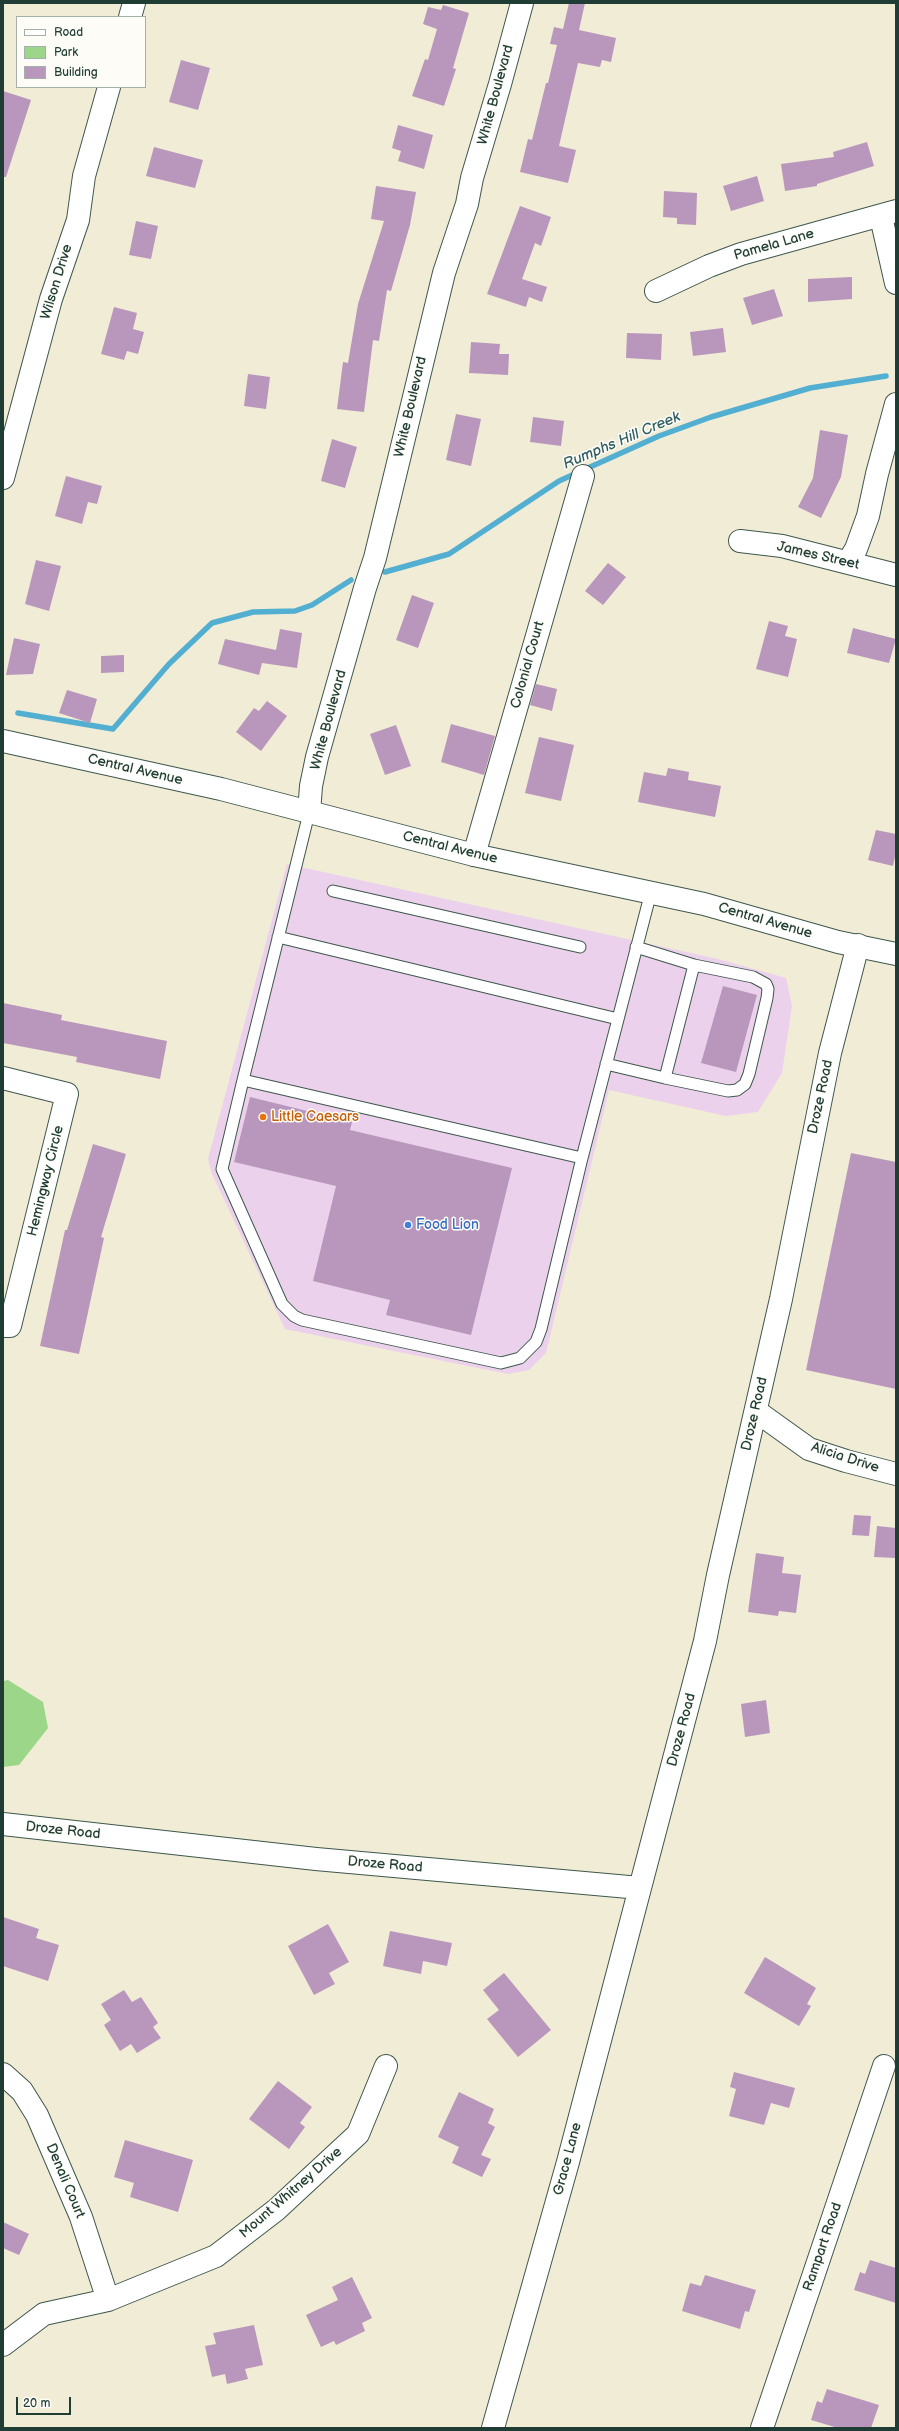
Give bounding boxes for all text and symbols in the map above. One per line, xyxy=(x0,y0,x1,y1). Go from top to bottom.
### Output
legend xyxy=(16,16,146,88)
text: Road xyxy=(54,25,83,40)
street label: White Boulevard xyxy=(475,43,517,147)
text: Park xyxy=(54,45,78,60)
text: Building xyxy=(54,65,98,80)
street label: Pamela Lane xyxy=(732,226,816,264)
street label: Wilson Drive xyxy=(38,242,76,322)
street label: White Boulevard xyxy=(391,355,431,459)
water label: Rumphs Hill Creek xyxy=(561,408,683,474)
street label: James Street xyxy=(775,538,861,574)
street label: Colonial Court xyxy=(508,619,548,711)
street label: White Boulevard xyxy=(308,668,350,772)
street label: Central Avenue xyxy=(86,751,184,789)
street label: Central Avenue xyxy=(401,828,499,868)
street label: Central Avenue xyxy=(716,900,814,942)
street label: Droze Road xyxy=(805,1058,837,1136)
place label: Little Caesars xyxy=(271,1109,359,1125)
marker: Little Caesars xyxy=(258,1112,268,1122)
street label: Hemingway Circle xyxy=(24,1124,68,1238)
place label: Food Lion xyxy=(416,1217,479,1233)
marker: Food Lion xyxy=(403,1220,413,1230)
street label: Droze Road xyxy=(738,1375,772,1453)
street label: Alicia Drive xyxy=(809,1439,881,1477)
street label: Droze Road xyxy=(664,1691,700,1769)
street label: Droze Road xyxy=(25,1819,101,1843)
street label: Droze Road xyxy=(347,1853,423,1877)
street label: Grace Lane xyxy=(550,2121,586,2197)
street label: Denali Court xyxy=(42,2141,88,2221)
street label: Mount Whitney Drive xyxy=(236,2144,346,2242)
street label: Rampart Road xyxy=(800,2200,846,2294)
scale bar xyxy=(18,2389,73,2415)
text: 20 m xyxy=(23,2396,50,2411)

